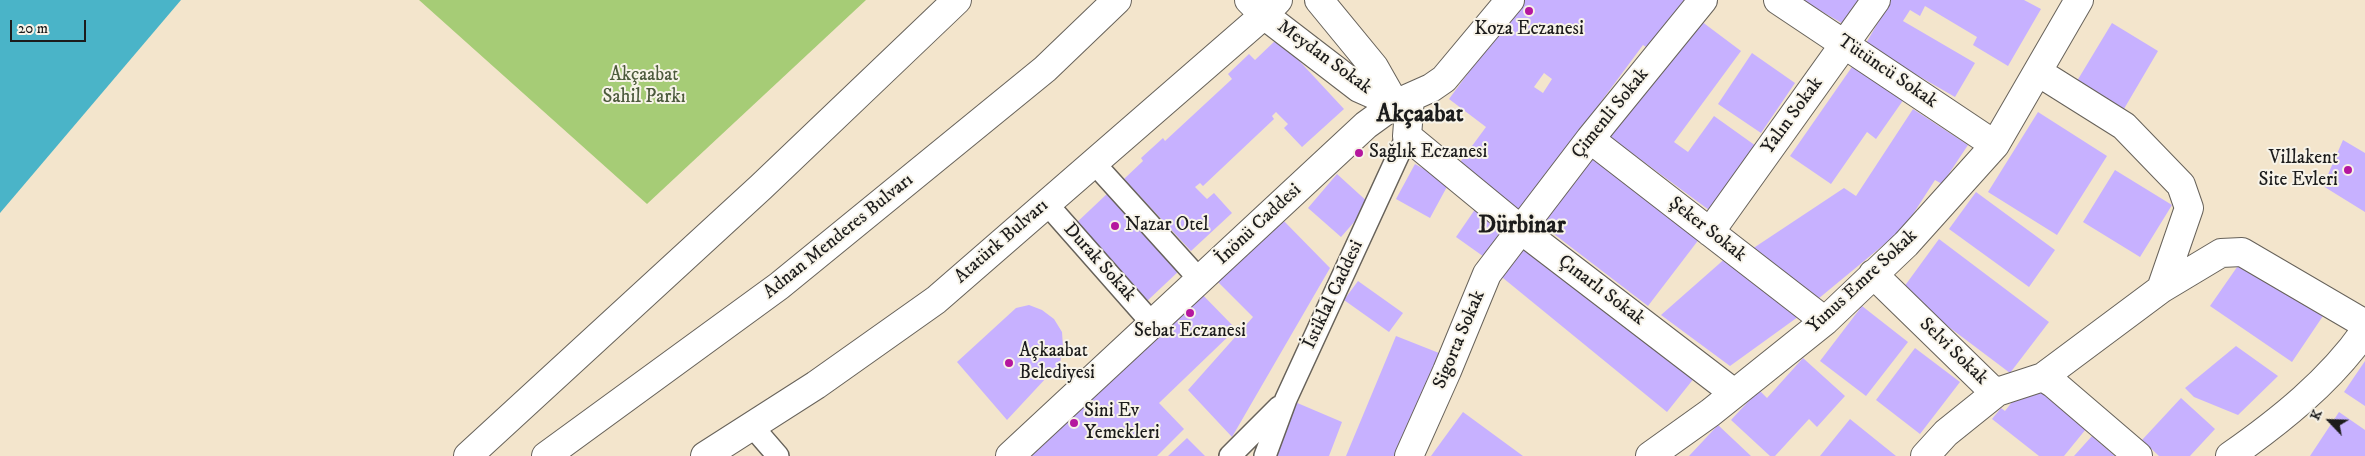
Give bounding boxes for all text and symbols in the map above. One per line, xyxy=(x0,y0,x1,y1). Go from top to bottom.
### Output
marker: Koza Eczanesi xyxy=(1523,5,1535,17)
scale bar xyxy=(12,10,89,42)
street label: Meydan Sokak xyxy=(1272,16,1376,100)
text: 20 m xyxy=(18,19,48,38)
place label: Koza Eczanesi xyxy=(1474,19,1584,41)
street label: Tütüncü Sokak xyxy=(1833,30,1941,114)
street label: Çimenli Sokak xyxy=(1567,64,1655,164)
park label: Akçaabat Sahil Parkı xyxy=(602,65,686,109)
street label: Yalın Sokak xyxy=(1757,73,1829,159)
district label: Akçaabat xyxy=(1377,102,1463,130)
place label: Sağlık Eczanesi xyxy=(1369,142,1487,164)
marker: Sağlık Eczanesi xyxy=(1353,147,1365,159)
place label: Villakent Site Evleri xyxy=(2259,148,2338,192)
marker: Villakent Site Evleri xyxy=(2342,164,2354,176)
street label: Adnan Menderes Bulvarı xyxy=(759,170,919,304)
street label: İnönü Caddesi xyxy=(1211,180,1307,270)
street label: Şeker Sokak xyxy=(1664,193,1750,267)
street label: Atatürk Bulvarı xyxy=(950,195,1054,289)
district label: Dürbinar xyxy=(1478,213,1566,241)
place label: Nazar Otel xyxy=(1125,215,1209,237)
street label: Durak Sokak xyxy=(1058,219,1140,307)
marker: Nazar Otel xyxy=(1109,220,1121,232)
street label: Yunus Emre Sokak xyxy=(1803,225,1923,339)
street label: İstiklal Caddesi xyxy=(1299,237,1369,353)
street label: Çınarlı Sokak xyxy=(1553,251,1649,331)
street label: Sigorta Sokak xyxy=(1429,287,1491,393)
marker: Sebat Eczanesi xyxy=(1184,307,1196,319)
street label: Selvi Sokak xyxy=(1914,314,1992,390)
place label: Sebat Eczanesi xyxy=(1134,321,1246,343)
place label: Açkaabat Belediyesi xyxy=(1019,341,1095,385)
marker: Açkaabat Belediyesi xyxy=(1003,357,1015,369)
north arrow xyxy=(2305,396,2355,446)
place label: Sini Ev Yemekleri xyxy=(1084,401,1160,445)
text: K xyxy=(2306,407,2327,423)
marker: Sini Ev Yemekleri xyxy=(1068,417,1080,429)

